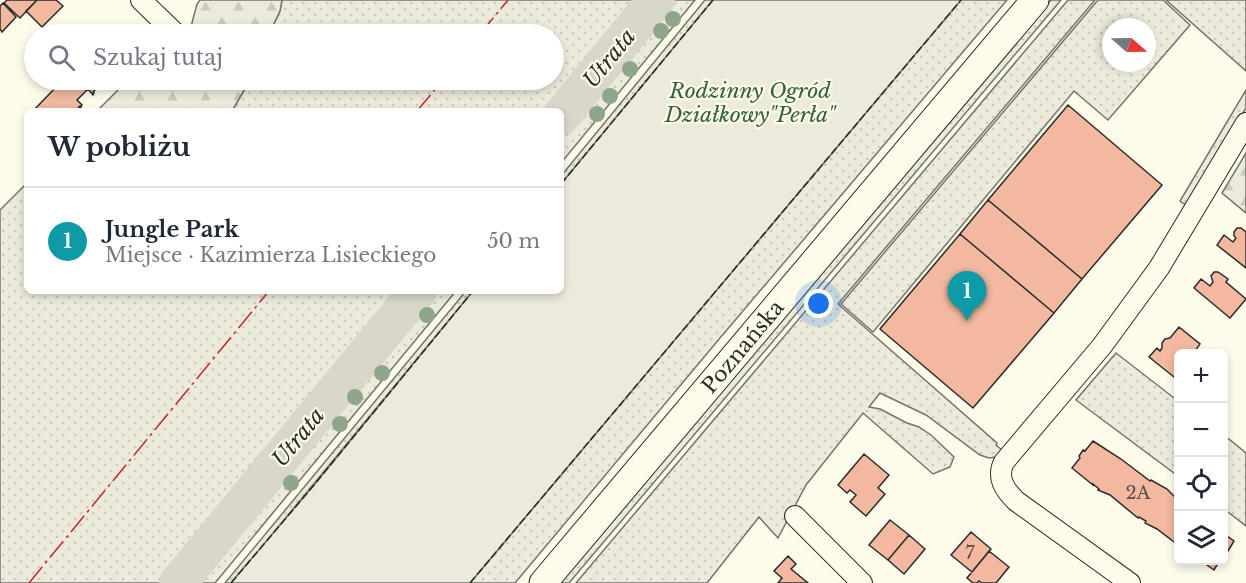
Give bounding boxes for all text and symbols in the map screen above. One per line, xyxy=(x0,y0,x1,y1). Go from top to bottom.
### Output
north arrow xyxy=(1102,18,1156,72)
water label: Utrata xyxy=(577,23,641,93)
search box xyxy=(24,24,564,90)
icon: search xyxy=(45,41,78,74)
text: Szukaj tutaj xyxy=(93,44,223,71)
park label: Rodzinny Ogród Działkowy"Perła" xyxy=(664,78,837,128)
text: W pobliżu xyxy=(48,131,190,163)
text: Jungle Park xyxy=(105,216,239,243)
text: 1 xyxy=(63,229,72,253)
text: 50 m xyxy=(487,229,540,253)
text: Miejsce · Kazimierza Lisieckiego xyxy=(105,243,436,267)
pin: 1 xyxy=(948,272,986,321)
your location xyxy=(804,289,833,318)
street label: Poznańska xyxy=(696,295,790,399)
map controls xyxy=(1174,349,1228,565)
button: + xyxy=(1174,349,1228,403)
water label: Utrata xyxy=(266,402,330,472)
button: − xyxy=(1174,403,1228,457)
button: locate xyxy=(1174,457,1228,511)
house number: 2A xyxy=(1126,482,1152,504)
button: layers xyxy=(1174,511,1228,565)
house number: 7 xyxy=(965,542,975,564)

